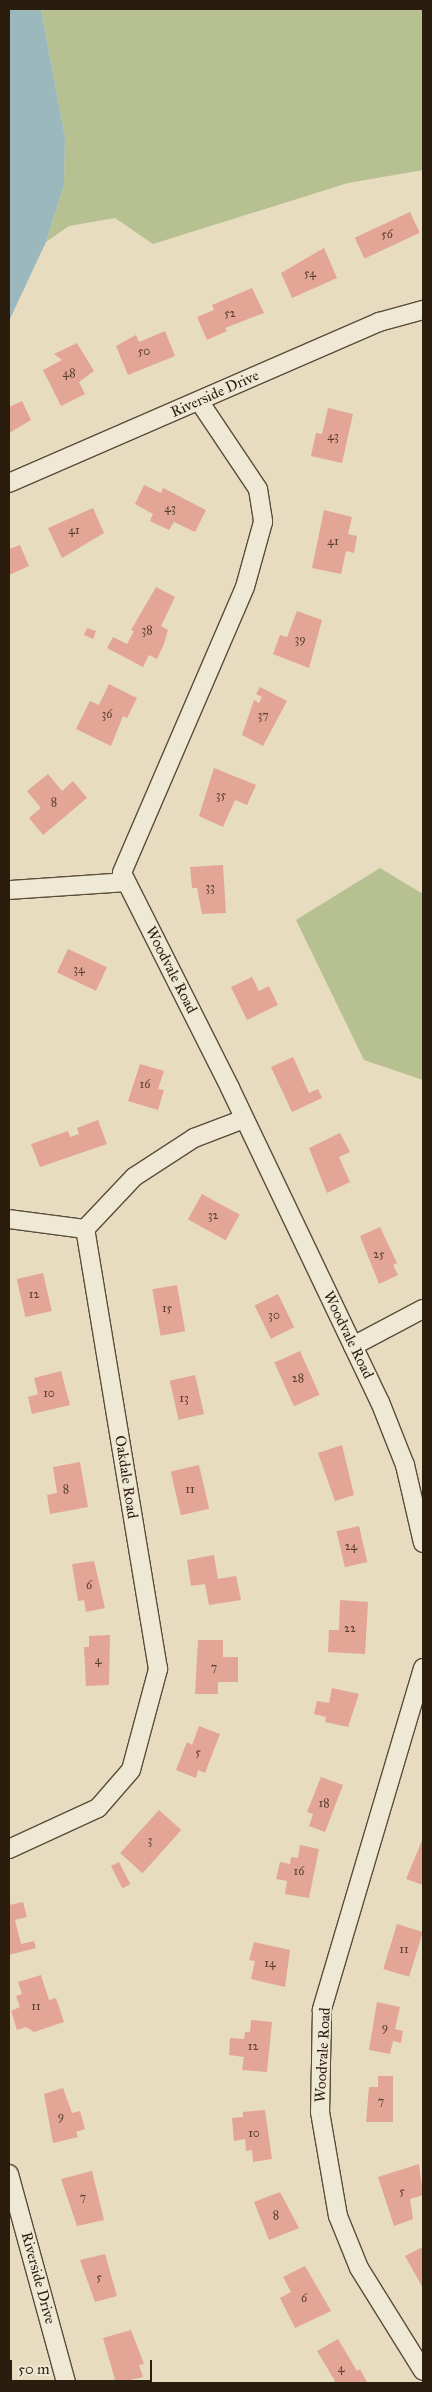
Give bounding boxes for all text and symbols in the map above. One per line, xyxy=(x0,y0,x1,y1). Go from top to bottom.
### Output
house number: 56 xyxy=(381,228,393,242)
house number: 54 xyxy=(304,267,316,281)
house number: 52 xyxy=(224,307,236,321)
house number: 50 xyxy=(138,345,150,359)
house number: 48 xyxy=(62,367,76,381)
street label: Riverside Drive xyxy=(168,367,262,421)
house number: 43 xyxy=(327,430,339,444)
house number: 43 xyxy=(164,502,176,516)
house number: 41 xyxy=(68,524,80,538)
house number: 41 xyxy=(327,535,339,549)
house number: 38 xyxy=(141,624,153,638)
house number: 39 xyxy=(294,633,306,647)
house number: 36 xyxy=(102,708,112,722)
house number: 37 xyxy=(257,709,269,723)
house number: 35 xyxy=(216,789,226,803)
house number: 8 xyxy=(51,796,57,810)
house number: 33 xyxy=(205,881,215,895)
street label: Woodvale Road xyxy=(141,923,201,1017)
house number: 34 xyxy=(73,963,85,977)
house number: 16 xyxy=(140,1078,150,1092)
house number: 32 xyxy=(208,1209,218,1223)
house number: 25 xyxy=(373,1248,385,1262)
house number: 12 xyxy=(29,1288,39,1302)
street label: Woodvale Road xyxy=(319,1288,377,1382)
house number: 15 xyxy=(162,1302,172,1316)
house number: 30 xyxy=(268,1309,280,1323)
house number: 28 xyxy=(292,1372,304,1386)
house number: 10 xyxy=(43,1387,55,1401)
house number: 13 xyxy=(179,1392,189,1406)
street label: Oakdale Road xyxy=(111,1434,141,1520)
house number: 8 xyxy=(63,1483,69,1497)
house number: 11 xyxy=(185,1483,195,1497)
house number: 24 xyxy=(345,1540,357,1554)
house number: 6 xyxy=(86,1579,92,1593)
house number: 22 xyxy=(344,1622,356,1636)
house number: 4 xyxy=(95,1654,101,1668)
house number: 7 xyxy=(211,1661,217,1675)
house number: 5 xyxy=(195,1746,201,1760)
house number: 18 xyxy=(318,1797,330,1811)
house number: 3 xyxy=(148,1834,152,1848)
house number: 16 xyxy=(294,1865,304,1879)
house number: 11 xyxy=(399,1943,409,1957)
house number: 14 xyxy=(264,1957,276,1971)
house number: 11 xyxy=(31,2000,41,2014)
street label: Woodvale Road xyxy=(312,2007,334,2103)
house number: 9 xyxy=(382,2021,388,2035)
house number: 12 xyxy=(248,2040,258,2054)
house number: 7 xyxy=(378,2095,384,2109)
house number: 9 xyxy=(58,2110,64,2124)
house number: 10 xyxy=(248,2127,260,2141)
house number: 5 xyxy=(399,2185,405,2199)
house number: 7 xyxy=(80,2191,86,2205)
house number: 8 xyxy=(273,2209,279,2223)
street label: Riverside Drive xyxy=(17,2230,59,2326)
house number: 5 xyxy=(96,2271,102,2285)
house number: 6 xyxy=(301,2292,307,2306)
scale bar xyxy=(12,2350,155,2382)
text: 50 m xyxy=(18,2360,50,2378)
house number: 4 xyxy=(338,2362,344,2376)

